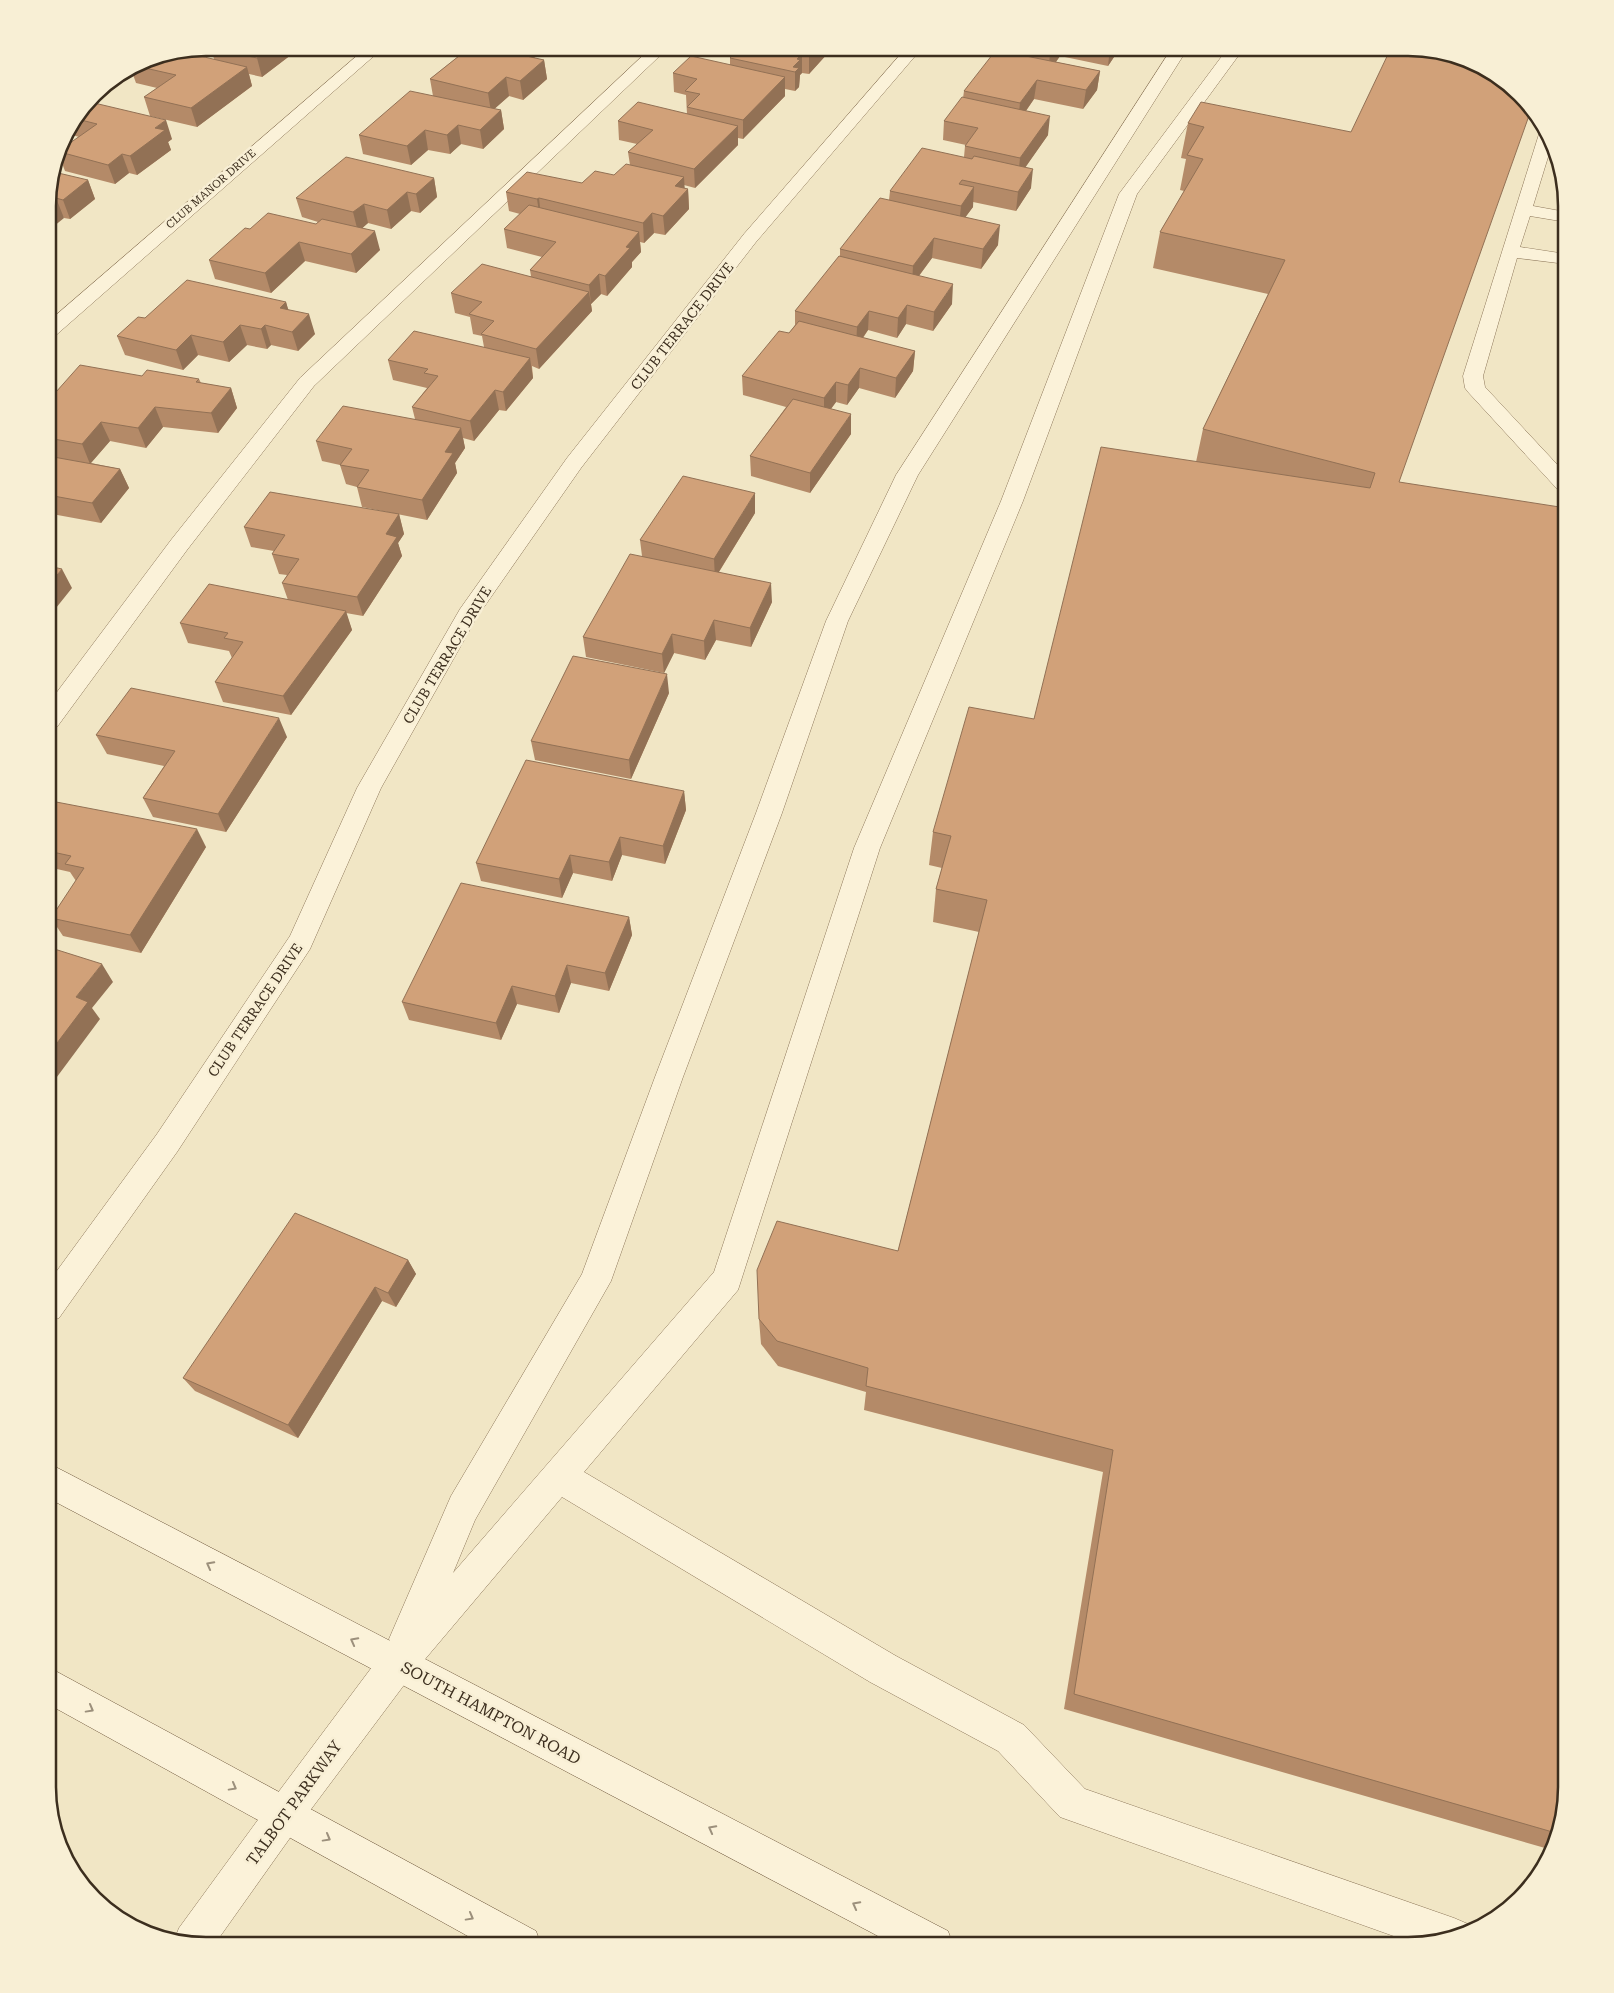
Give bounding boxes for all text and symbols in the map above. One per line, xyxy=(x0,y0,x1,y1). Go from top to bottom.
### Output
street label: CLUB MANOR DRIVE xyxy=(163,146,259,232)
street label: CLUB TERRACE DRIVE xyxy=(627,259,737,393)
street label: CLUB TERRACE DRIVE xyxy=(400,583,494,727)
street label: CLUB TERRACE DRIVE xyxy=(204,940,306,1080)
one-way arrow xyxy=(206,1561,215,1571)
one-way arrow xyxy=(350,1637,359,1647)
street label: SOUTH HAMPTON ROAD xyxy=(398,1658,584,1768)
one-way arrow xyxy=(85,1702,94,1712)
street label: TALBOT PARKWAY xyxy=(242,1737,346,1869)
one-way arrow xyxy=(227,1781,236,1791)
one-way arrow xyxy=(708,1825,717,1835)
one-way arrow xyxy=(322,1832,331,1842)
one-way arrow xyxy=(852,1901,861,1911)
one-way arrow xyxy=(464,1910,473,1920)

